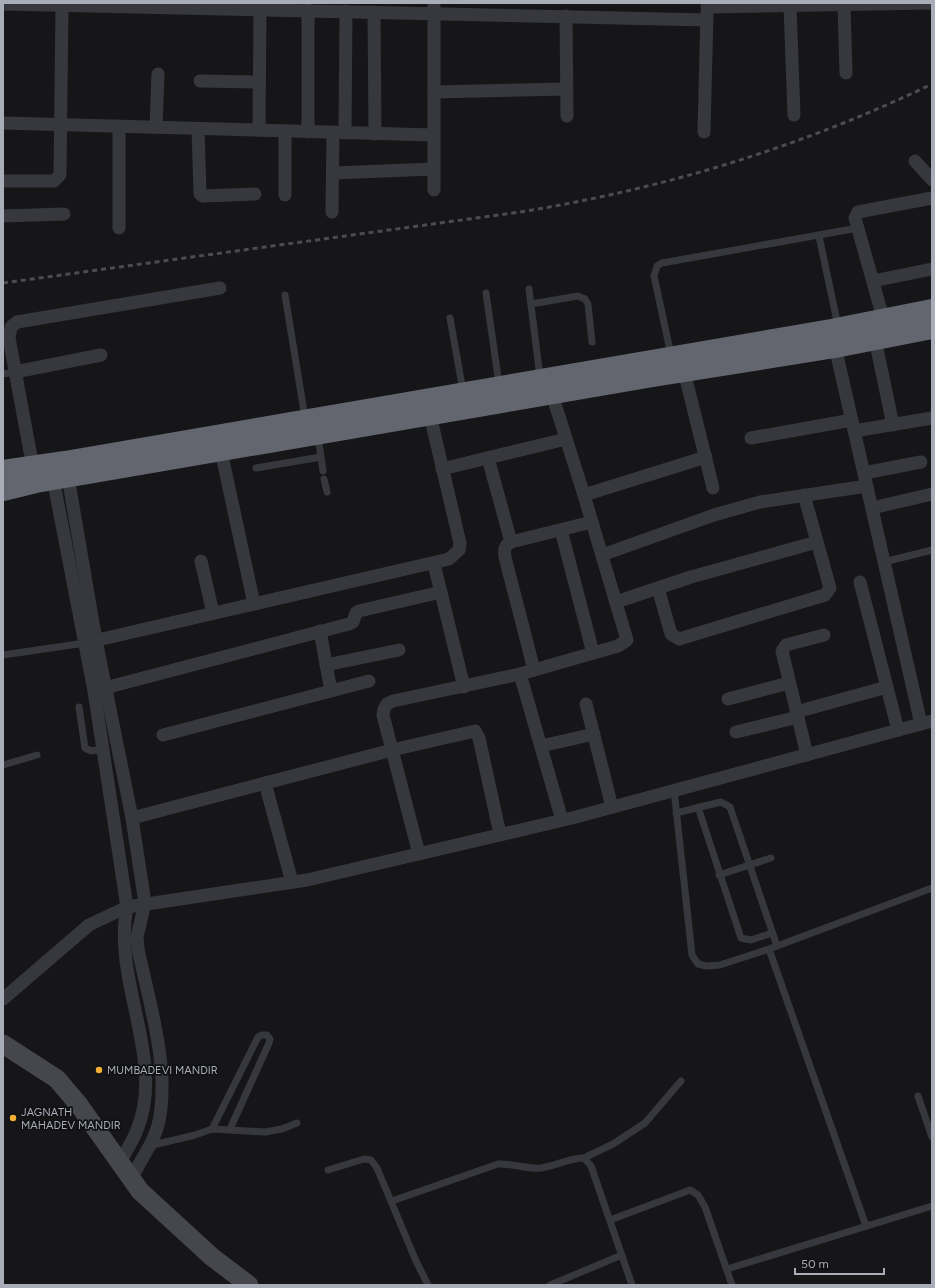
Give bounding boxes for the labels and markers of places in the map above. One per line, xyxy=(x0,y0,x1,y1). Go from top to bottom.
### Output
place label: MUMBADEVI MANDIR xyxy=(107,1064,218,1077)
marker: MUMBADEVI MANDIR xyxy=(94,1065,104,1075)
place label: JAGNATH MAHADEV MANDIR xyxy=(21,1106,121,1132)
marker: JAGNATH MAHADEV MANDIR xyxy=(8,1113,18,1123)

